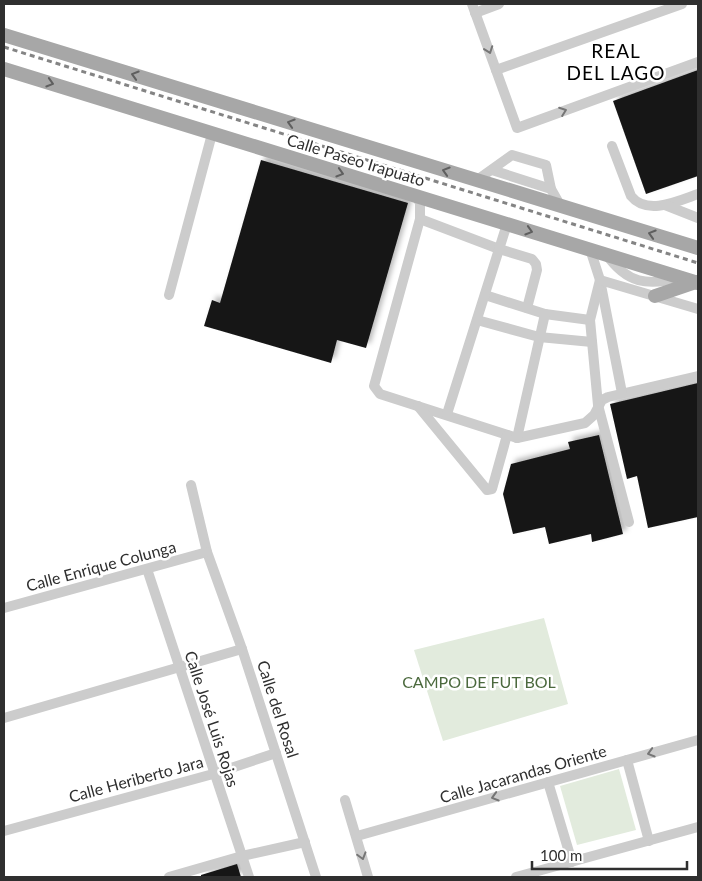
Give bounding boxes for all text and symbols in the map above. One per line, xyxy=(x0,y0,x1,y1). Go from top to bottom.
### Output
district label: REAL DEL LAGO xyxy=(567,39,665,84)
one-way arrow xyxy=(483,45,493,53)
one-way arrow xyxy=(132,71,140,81)
one-way arrow xyxy=(46,78,54,88)
one-way arrow xyxy=(558,107,567,117)
one-way arrow xyxy=(287,118,295,128)
street label: Calle Paseo Irapuato xyxy=(285,130,427,190)
one-way arrow xyxy=(442,166,451,176)
one-way arrow xyxy=(335,168,344,178)
one-way arrow xyxy=(524,225,532,235)
one-way arrow xyxy=(648,229,656,239)
street label: Calle Enrique Colunga xyxy=(24,536,178,595)
street label: Calle José Luis Rojas xyxy=(181,648,243,789)
street label: Calle del Rosal xyxy=(254,658,303,760)
park label: CAMPO DE FUT BOL xyxy=(402,672,556,691)
street label: Calle Jacarandas Oriente xyxy=(437,741,608,806)
one-way arrow xyxy=(648,748,656,758)
street label: Calle Heriberto Jara xyxy=(67,751,205,806)
one-way arrow xyxy=(491,792,499,802)
scale bar xyxy=(532,838,687,870)
text: 100 m xyxy=(540,846,582,864)
one-way arrow xyxy=(357,852,367,860)

